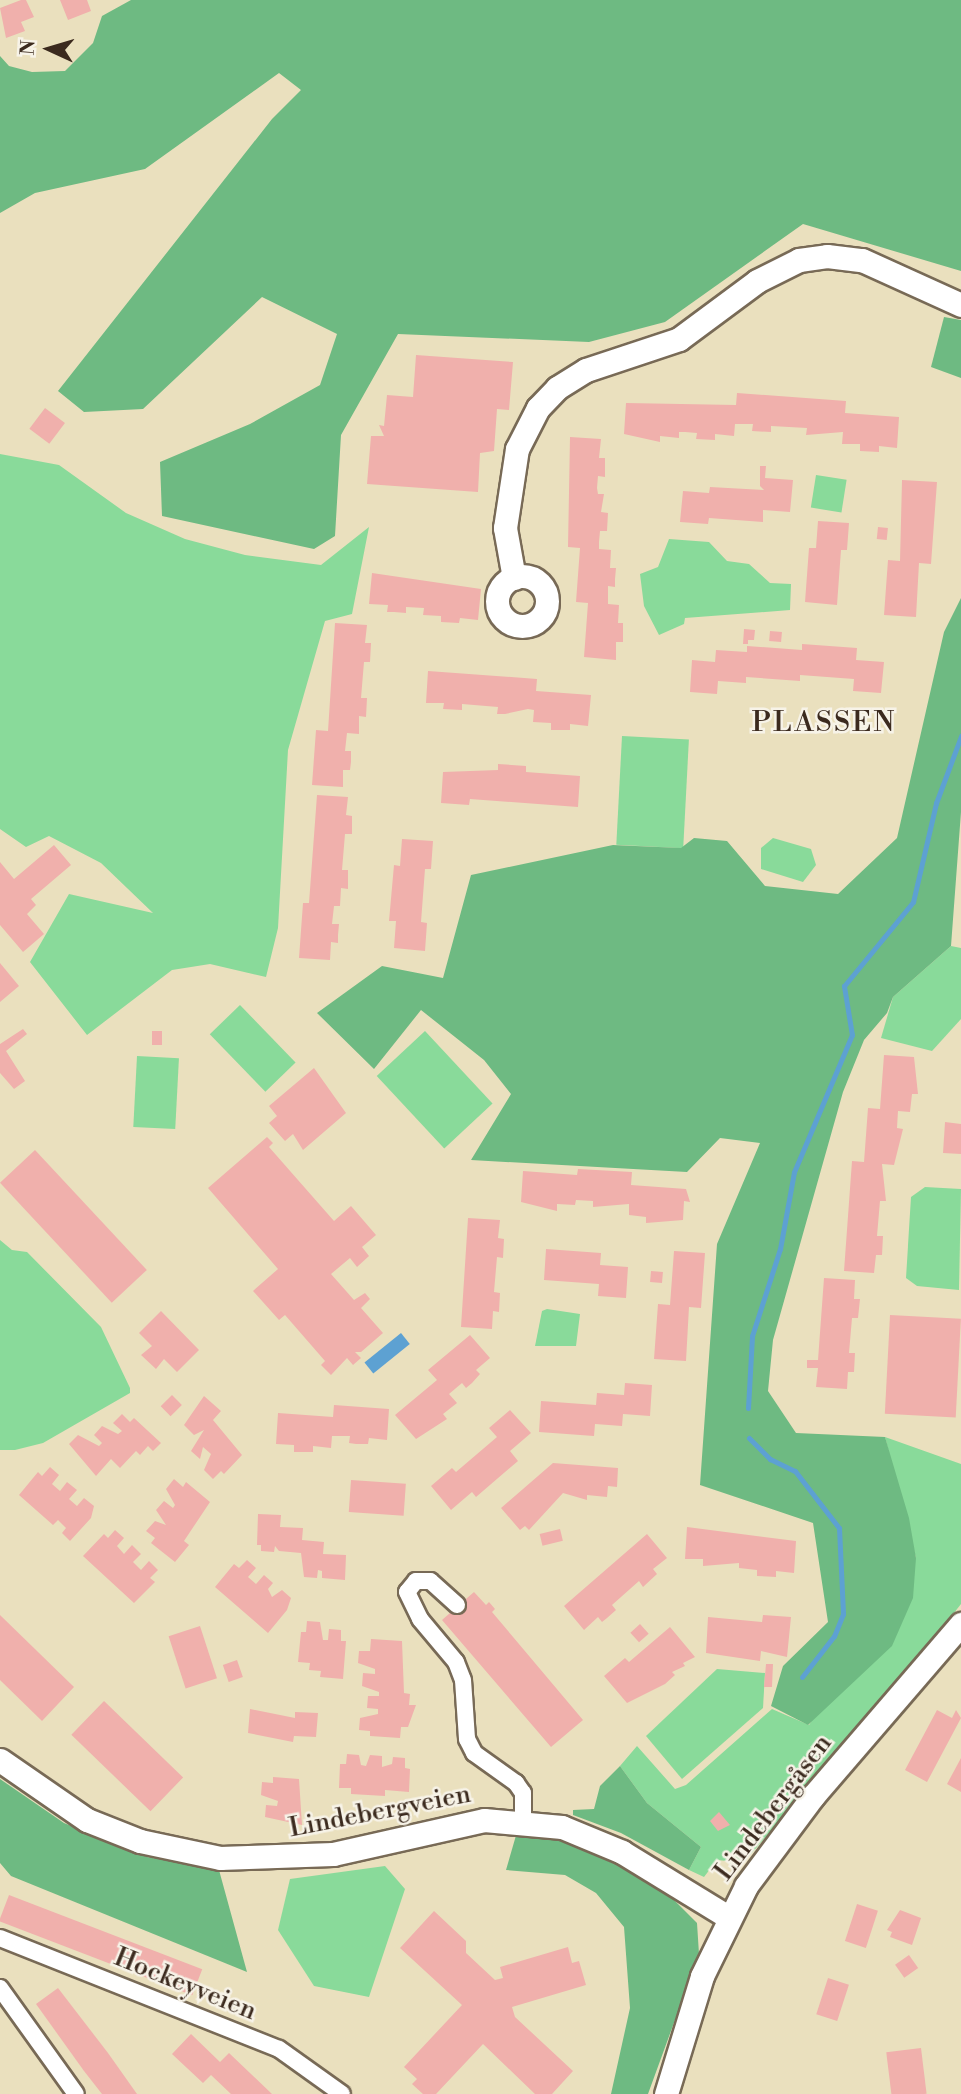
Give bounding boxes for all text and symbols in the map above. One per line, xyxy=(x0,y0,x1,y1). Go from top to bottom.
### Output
north arrow xyxy=(14,14,84,84)
text: N xyxy=(16,39,41,56)
district label: PLASSEN xyxy=(753,706,895,740)
street label: Lindebergåsen xyxy=(709,1729,839,1887)
street label: Lindebergveien xyxy=(286,1779,474,1845)
street label: Hockeyveien xyxy=(109,1942,261,2028)

